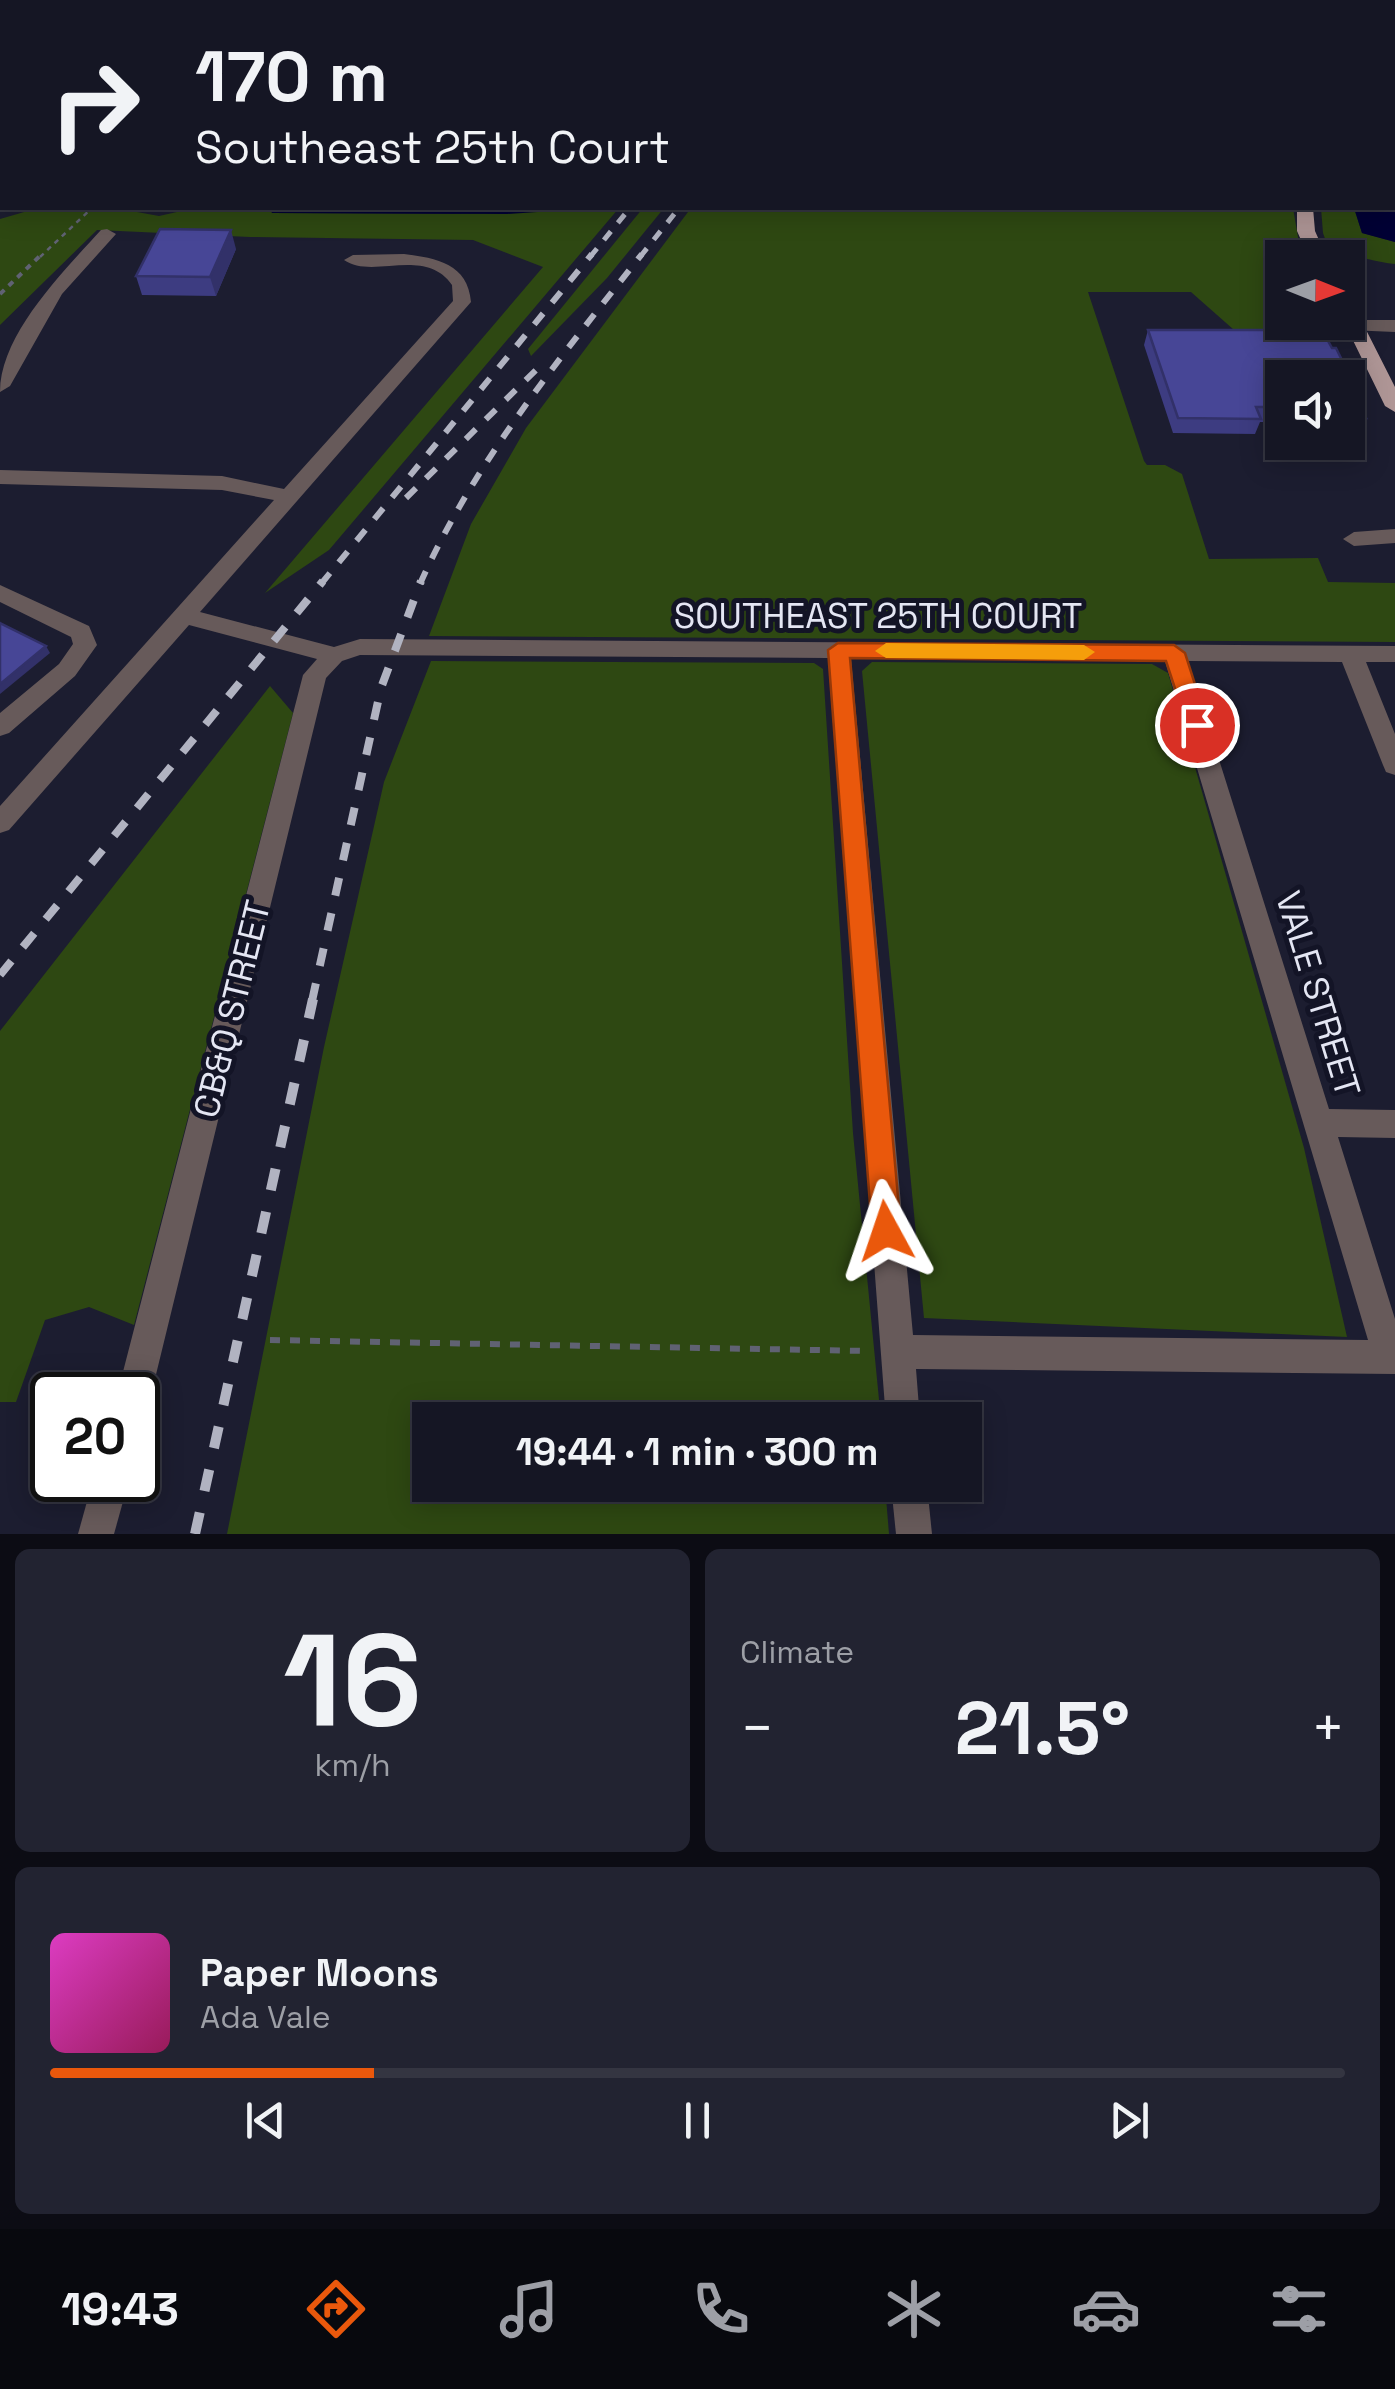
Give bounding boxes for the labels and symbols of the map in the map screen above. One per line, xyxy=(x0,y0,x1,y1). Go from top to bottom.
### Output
north arrow xyxy=(1265,240,1365,340)
street label: SOUTHEAST 25TH COURT xyxy=(674,594,1082,638)
pin xyxy=(1155,683,1240,768)
street label: VALE STREET xyxy=(1266,886,1370,1102)
street label: CB&Q STREET xyxy=(184,896,280,1122)
position arrow xyxy=(834,1179,938,1283)
speed limit sign: 20 xyxy=(30,1372,160,1502)

